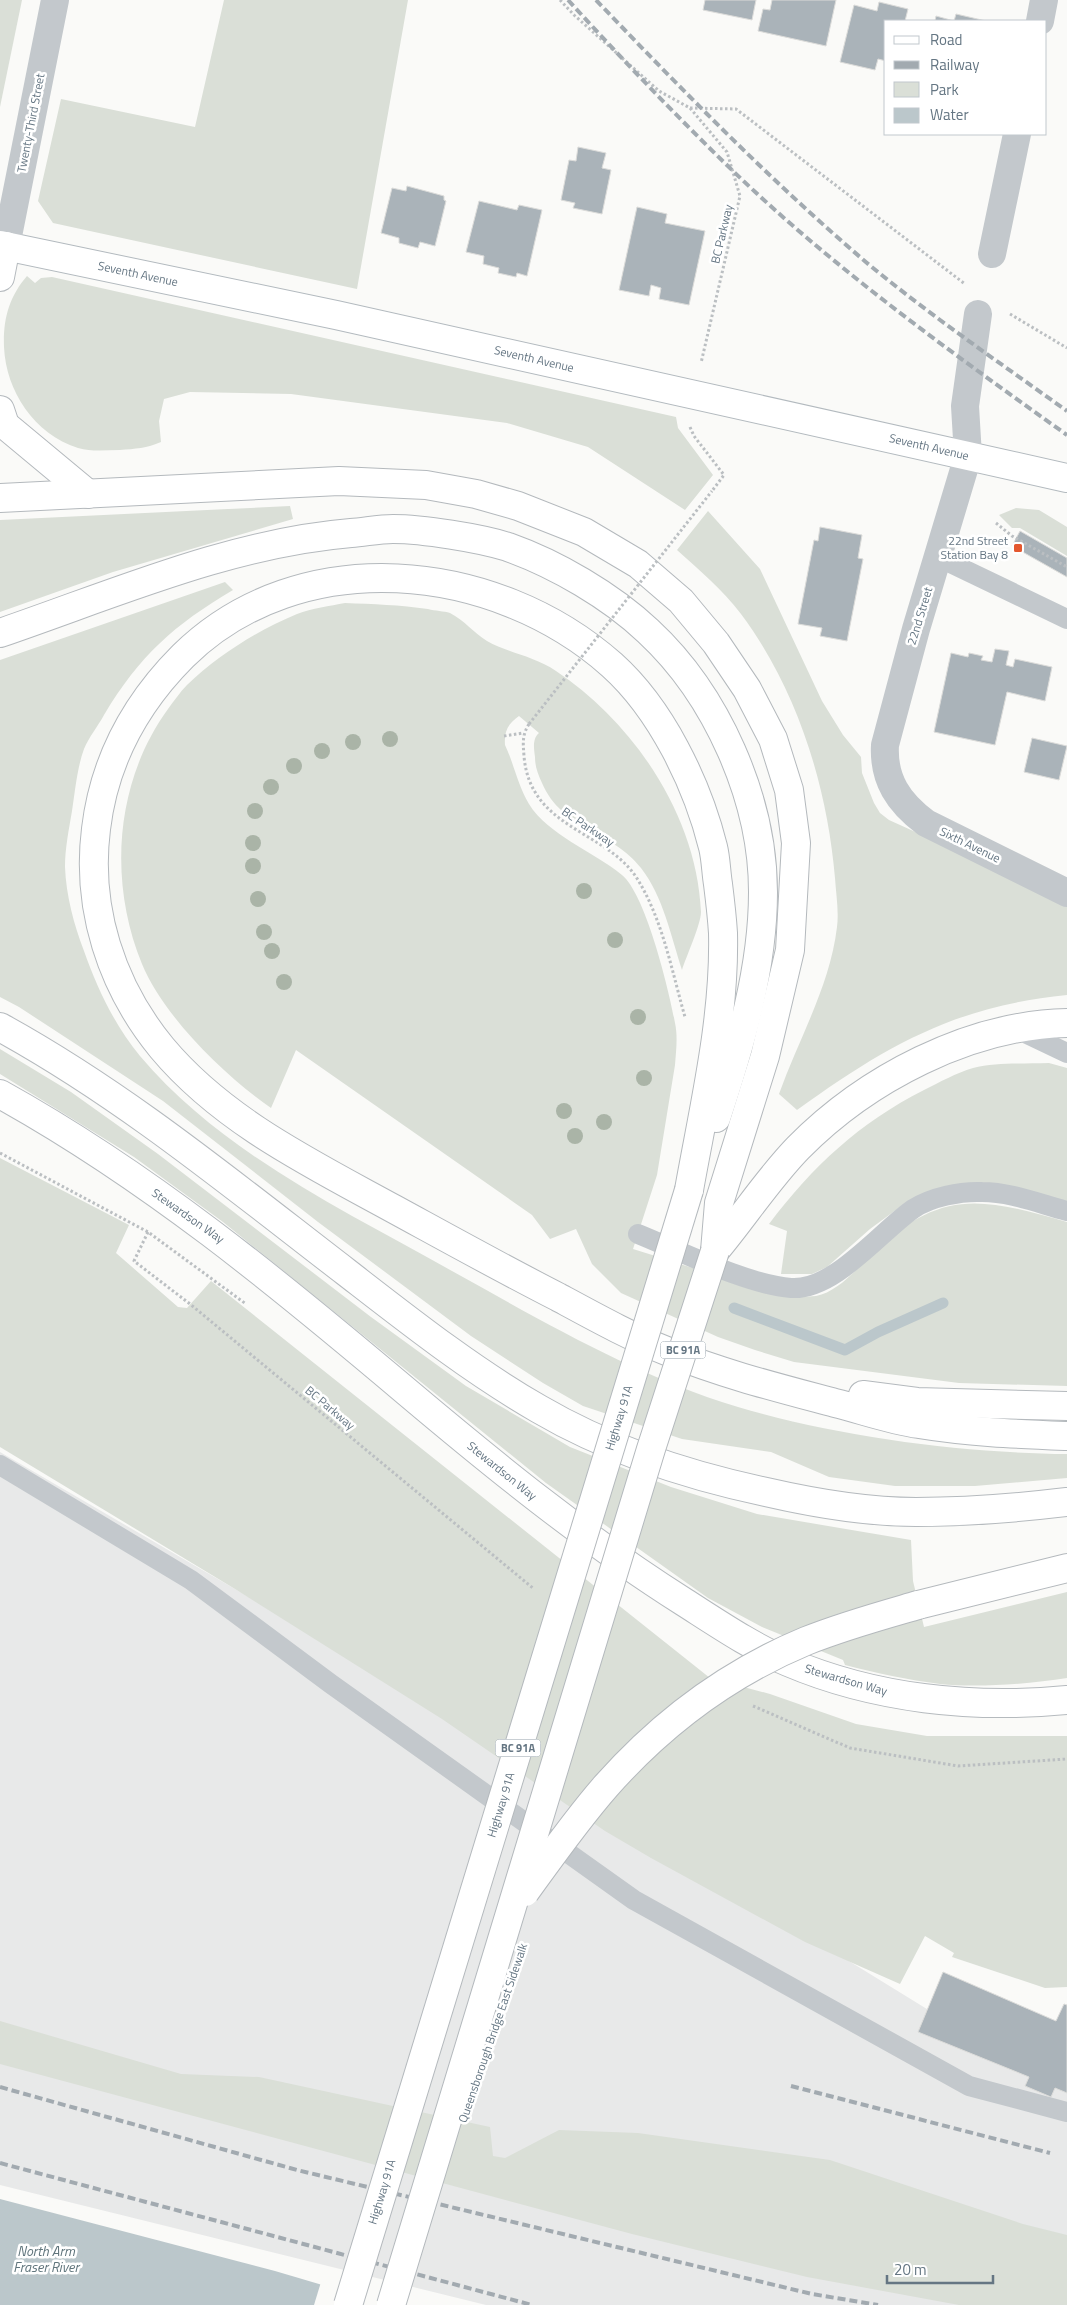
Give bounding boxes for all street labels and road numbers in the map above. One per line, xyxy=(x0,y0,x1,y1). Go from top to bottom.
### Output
street label: Twenty-Third Street xyxy=(12,71,50,174)
street label: BC Parkway xyxy=(705,202,738,265)
street label: Seventh Avenue xyxy=(96,256,180,291)
street label: Seventh Avenue xyxy=(492,340,576,377)
street label: Seventh Avenue xyxy=(887,428,971,465)
street label: 22nd Street xyxy=(902,584,938,647)
street label: BC Parkway xyxy=(558,802,619,851)
street label: Sixth Avenue xyxy=(937,822,1004,867)
street label: Stewardson Way xyxy=(148,1183,229,1248)
road number: BC 91A xyxy=(660,1342,706,1358)
street label: BC Parkway xyxy=(301,1381,360,1434)
street label: Highway 91A xyxy=(600,1383,637,1453)
street label: Stewardson Way xyxy=(463,1436,542,1505)
street label: Stewardson Way xyxy=(803,1659,890,1700)
road number: BC 91A xyxy=(496,1740,540,1756)
street label: Highway 91A xyxy=(482,1770,519,1840)
street label: Queensborough Bridge East Sidewalk xyxy=(453,1940,532,2125)
street label: Highway 91A xyxy=(363,2157,400,2227)

